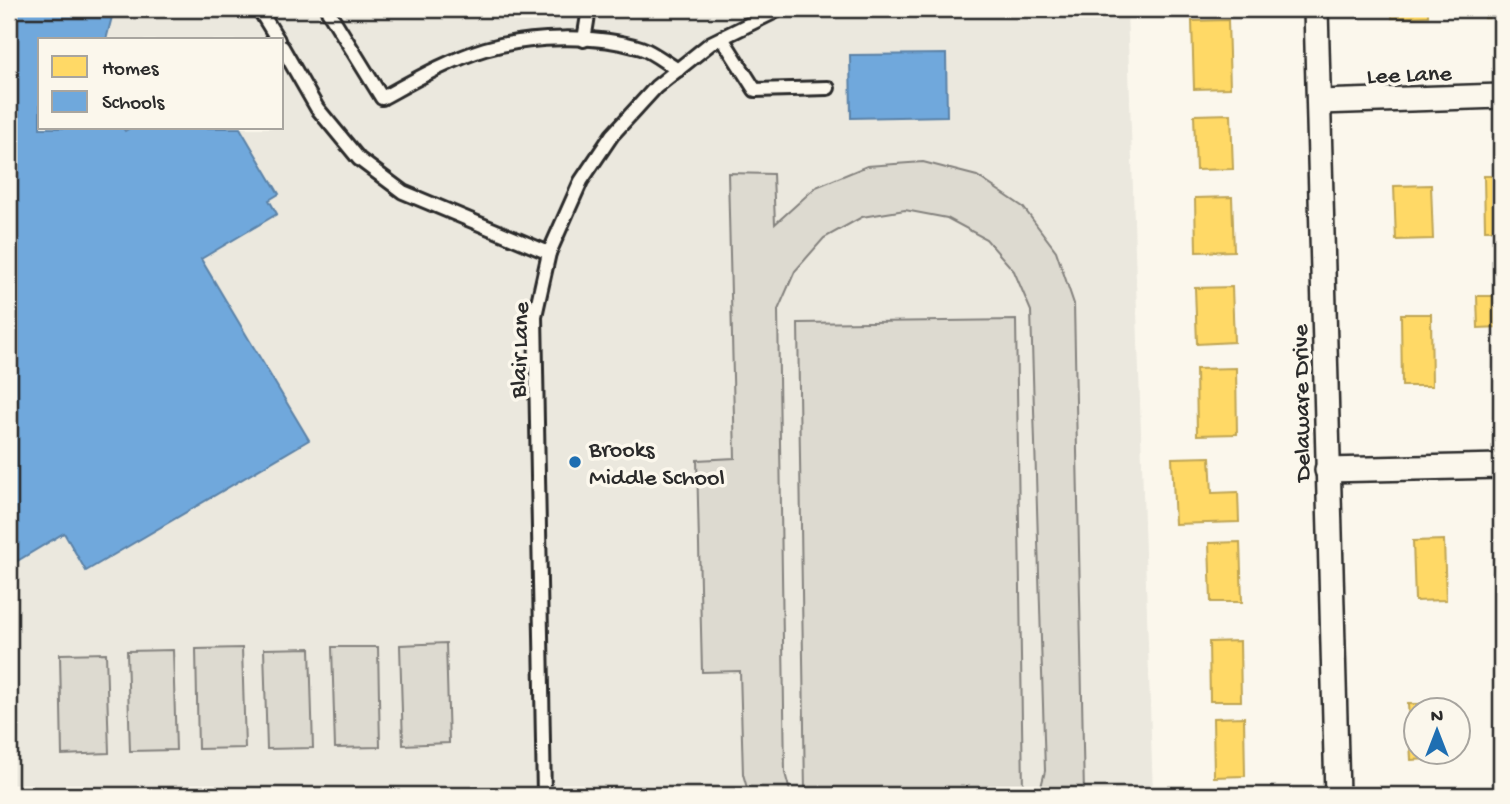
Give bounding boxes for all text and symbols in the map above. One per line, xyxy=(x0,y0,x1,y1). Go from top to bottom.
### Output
legend xyxy=(38,38,284,130)
text: Homes xyxy=(102,58,160,83)
street label: Lee Lane xyxy=(1366,60,1453,92)
text: Schools xyxy=(102,92,166,117)
street label: Blair Lane xyxy=(505,301,538,400)
street label: Delaware Drive xyxy=(1288,323,1319,484)
place label: Brooks Middle School xyxy=(588,437,725,494)
marker: Brooks Middle School xyxy=(567,454,583,470)
north arrow xyxy=(1402,696,1472,766)
text: N xyxy=(1431,706,1443,729)

